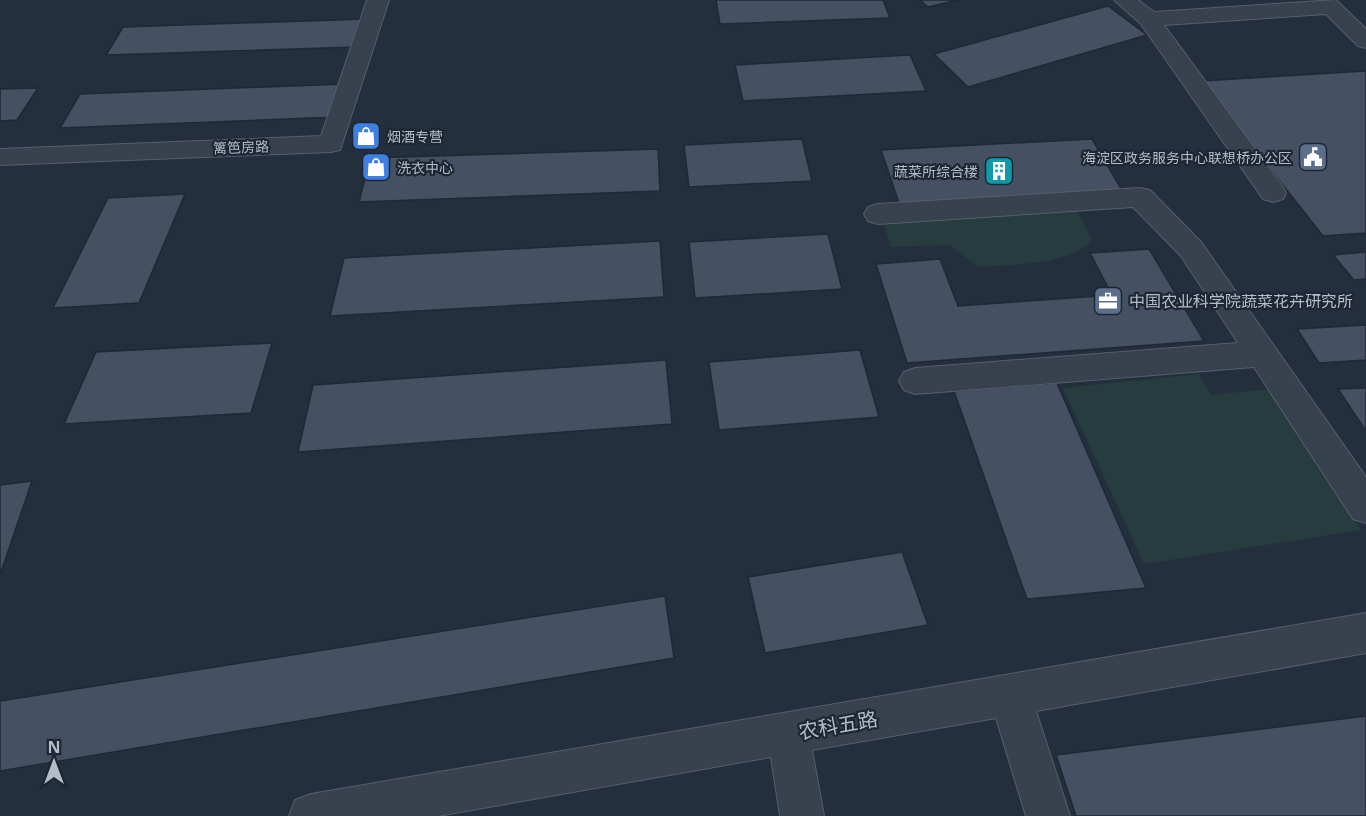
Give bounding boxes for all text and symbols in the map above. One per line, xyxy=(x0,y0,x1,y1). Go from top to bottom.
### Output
shop icon: 烟酒专营 xyxy=(350,120,382,152)
place label: 烟酒专营 xyxy=(387,127,443,146)
street label: 篱笆房路 xyxy=(213,137,269,157)
public building icon: 海淀区政务服务中心联想桥办公区 xyxy=(1297,141,1329,173)
place label: 海淀区政务服务中心联想桥办公区 xyxy=(1082,148,1292,167)
shop icon: 洗衣中心 xyxy=(360,151,392,183)
building icon: 蔬菜所综合楼 xyxy=(983,155,1015,187)
place label: 洗衣中心 xyxy=(397,158,453,177)
place label: 蔬菜所综合楼 xyxy=(894,162,978,181)
office icon: 中国农业科学院蔬菜花卉研究所 xyxy=(1092,285,1124,317)
place label: 中国农业科学院蔬菜花卉研究所 xyxy=(1129,290,1353,312)
street label: 农科五路 xyxy=(796,705,880,745)
north arrow xyxy=(24,732,84,792)
text: N xyxy=(47,736,61,758)

